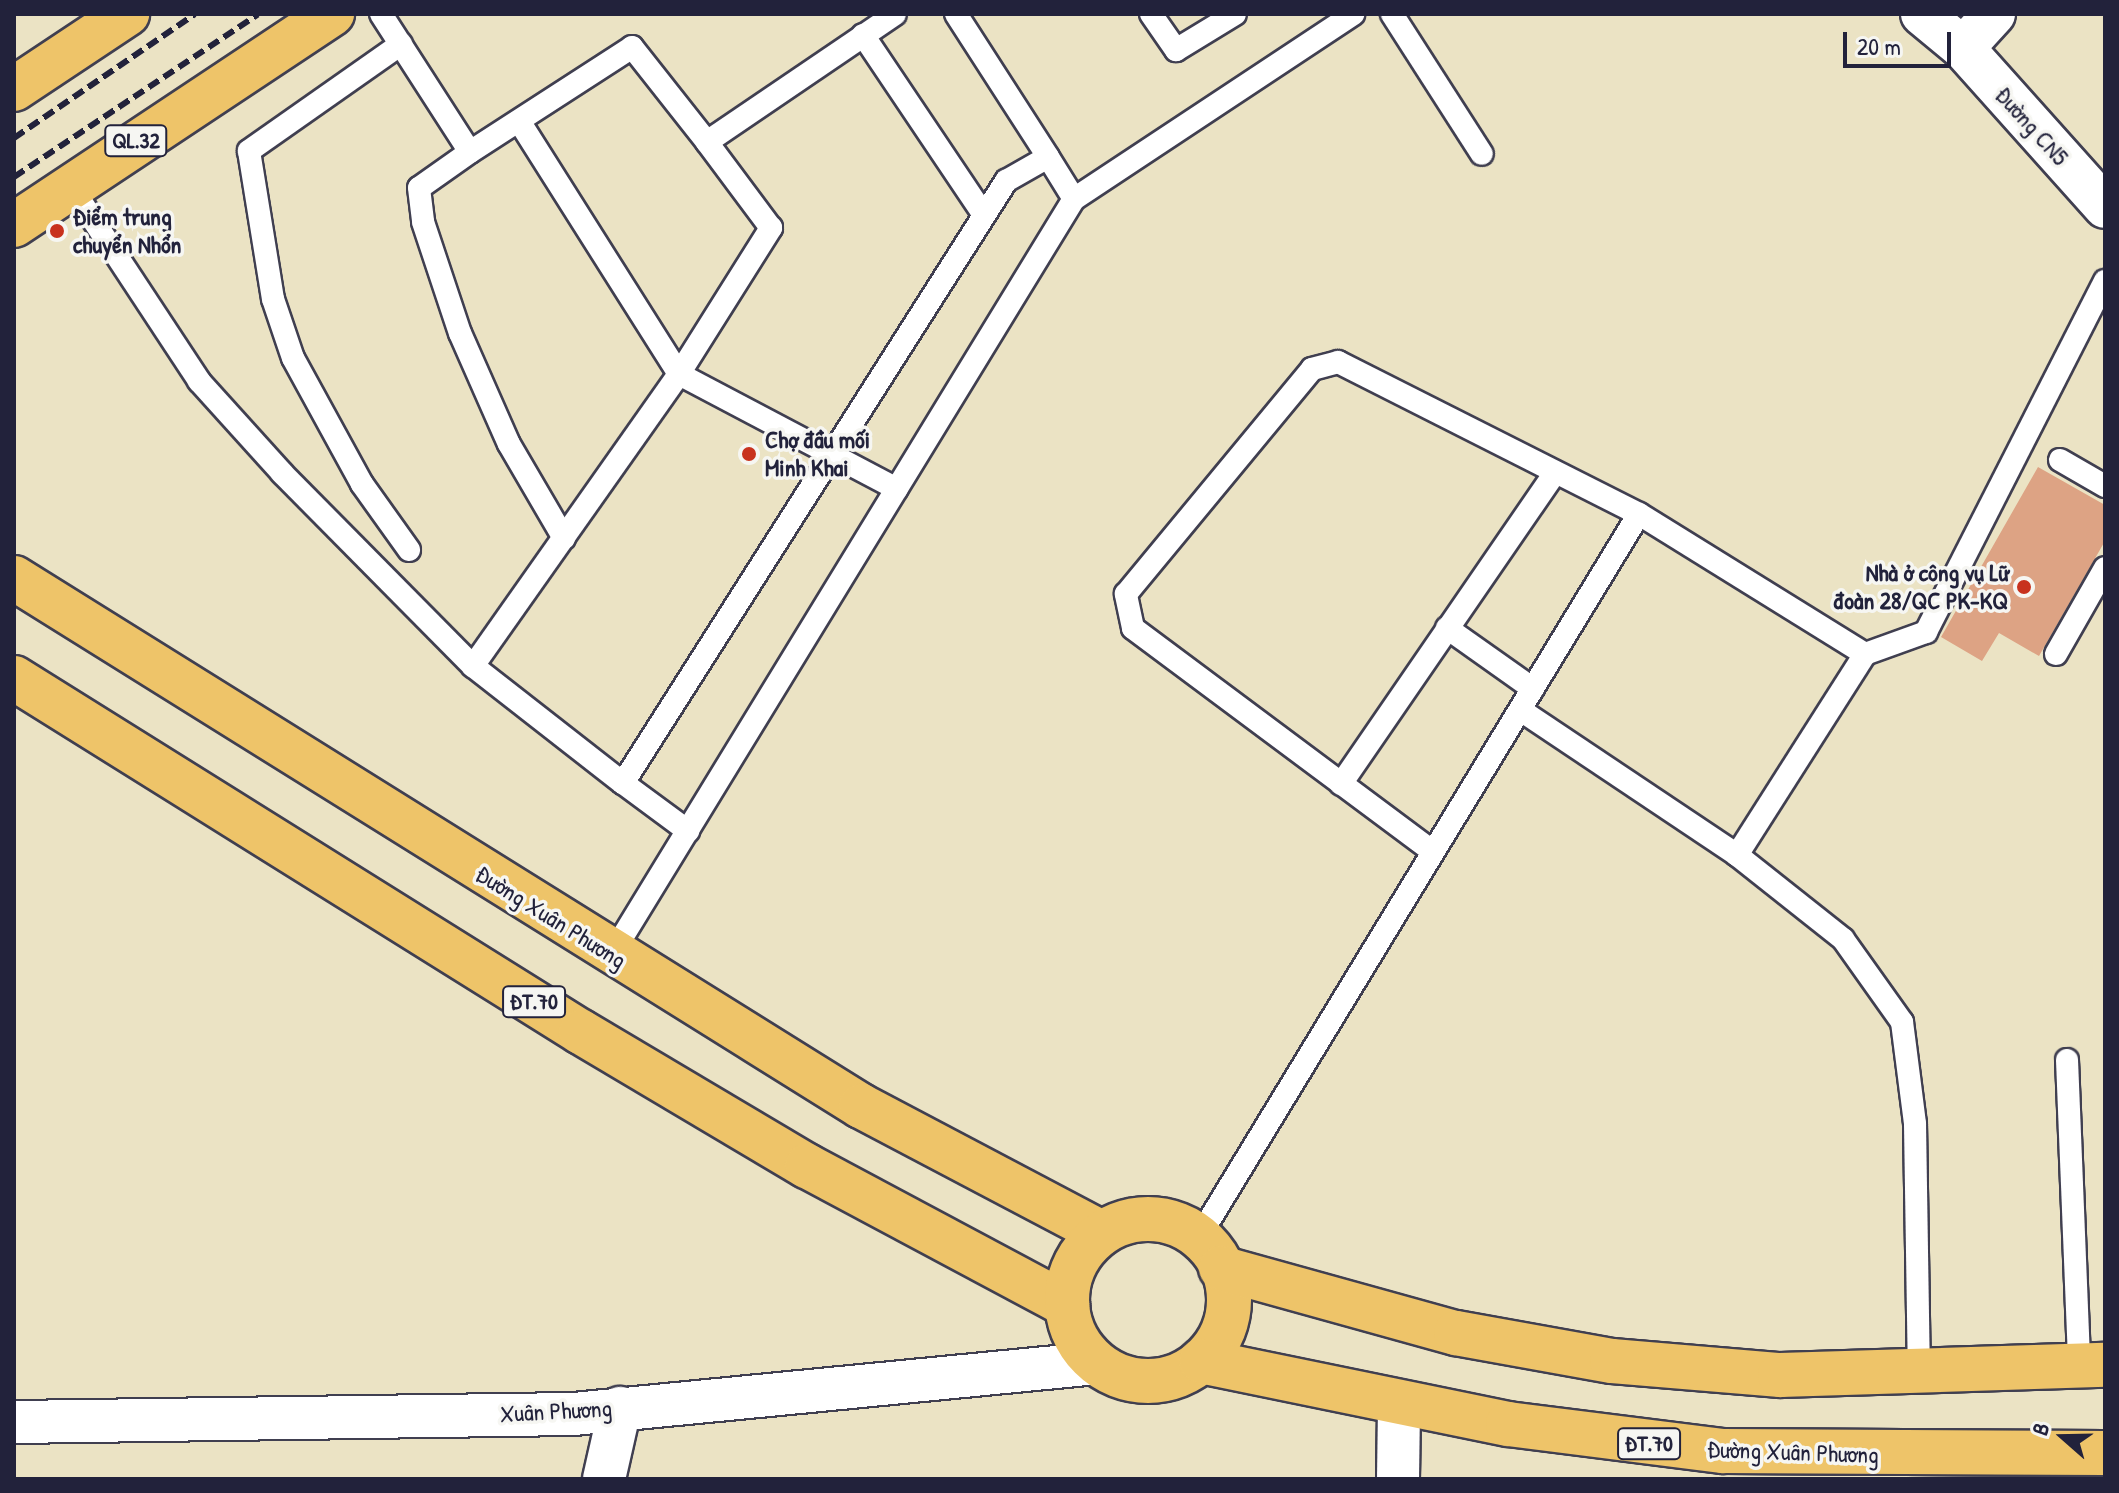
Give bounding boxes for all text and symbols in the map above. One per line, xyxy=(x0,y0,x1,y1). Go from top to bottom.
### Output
scale bar xyxy=(1847,16,1955,66)
text: 20 m xyxy=(1857,30,1901,62)
street label: Đường CN5 xyxy=(1989,81,2075,171)
road number: QL.32 xyxy=(104,123,168,159)
place label: Điểm trung chuyển Nhổn xyxy=(73,203,181,259)
marker: Điểm trung chuyển Nhổn xyxy=(48,222,66,240)
place label: Chợ đầu mối Minh Khai xyxy=(765,426,870,482)
marker: Chợ đầu mối Minh Khai xyxy=(740,445,758,463)
place label: Nhà ở công vụ Lữ đoàn 28/QC PK-KQ xyxy=(1834,559,2008,615)
marker: Nhà ở công vụ Lữ đoàn 28/QC PK-KQ xyxy=(2015,578,2033,596)
street label: Đường Xuân Phương xyxy=(471,859,631,975)
road number: ĐT.70 xyxy=(502,984,566,1020)
street label: Xuân Phương xyxy=(499,1394,613,1428)
north arrow xyxy=(2023,1397,2103,1477)
text: B xyxy=(2024,1418,2056,1439)
road number: ĐT.70 xyxy=(1617,1426,1681,1462)
street label: Đường Xuân Phương xyxy=(1707,1435,1879,1469)

